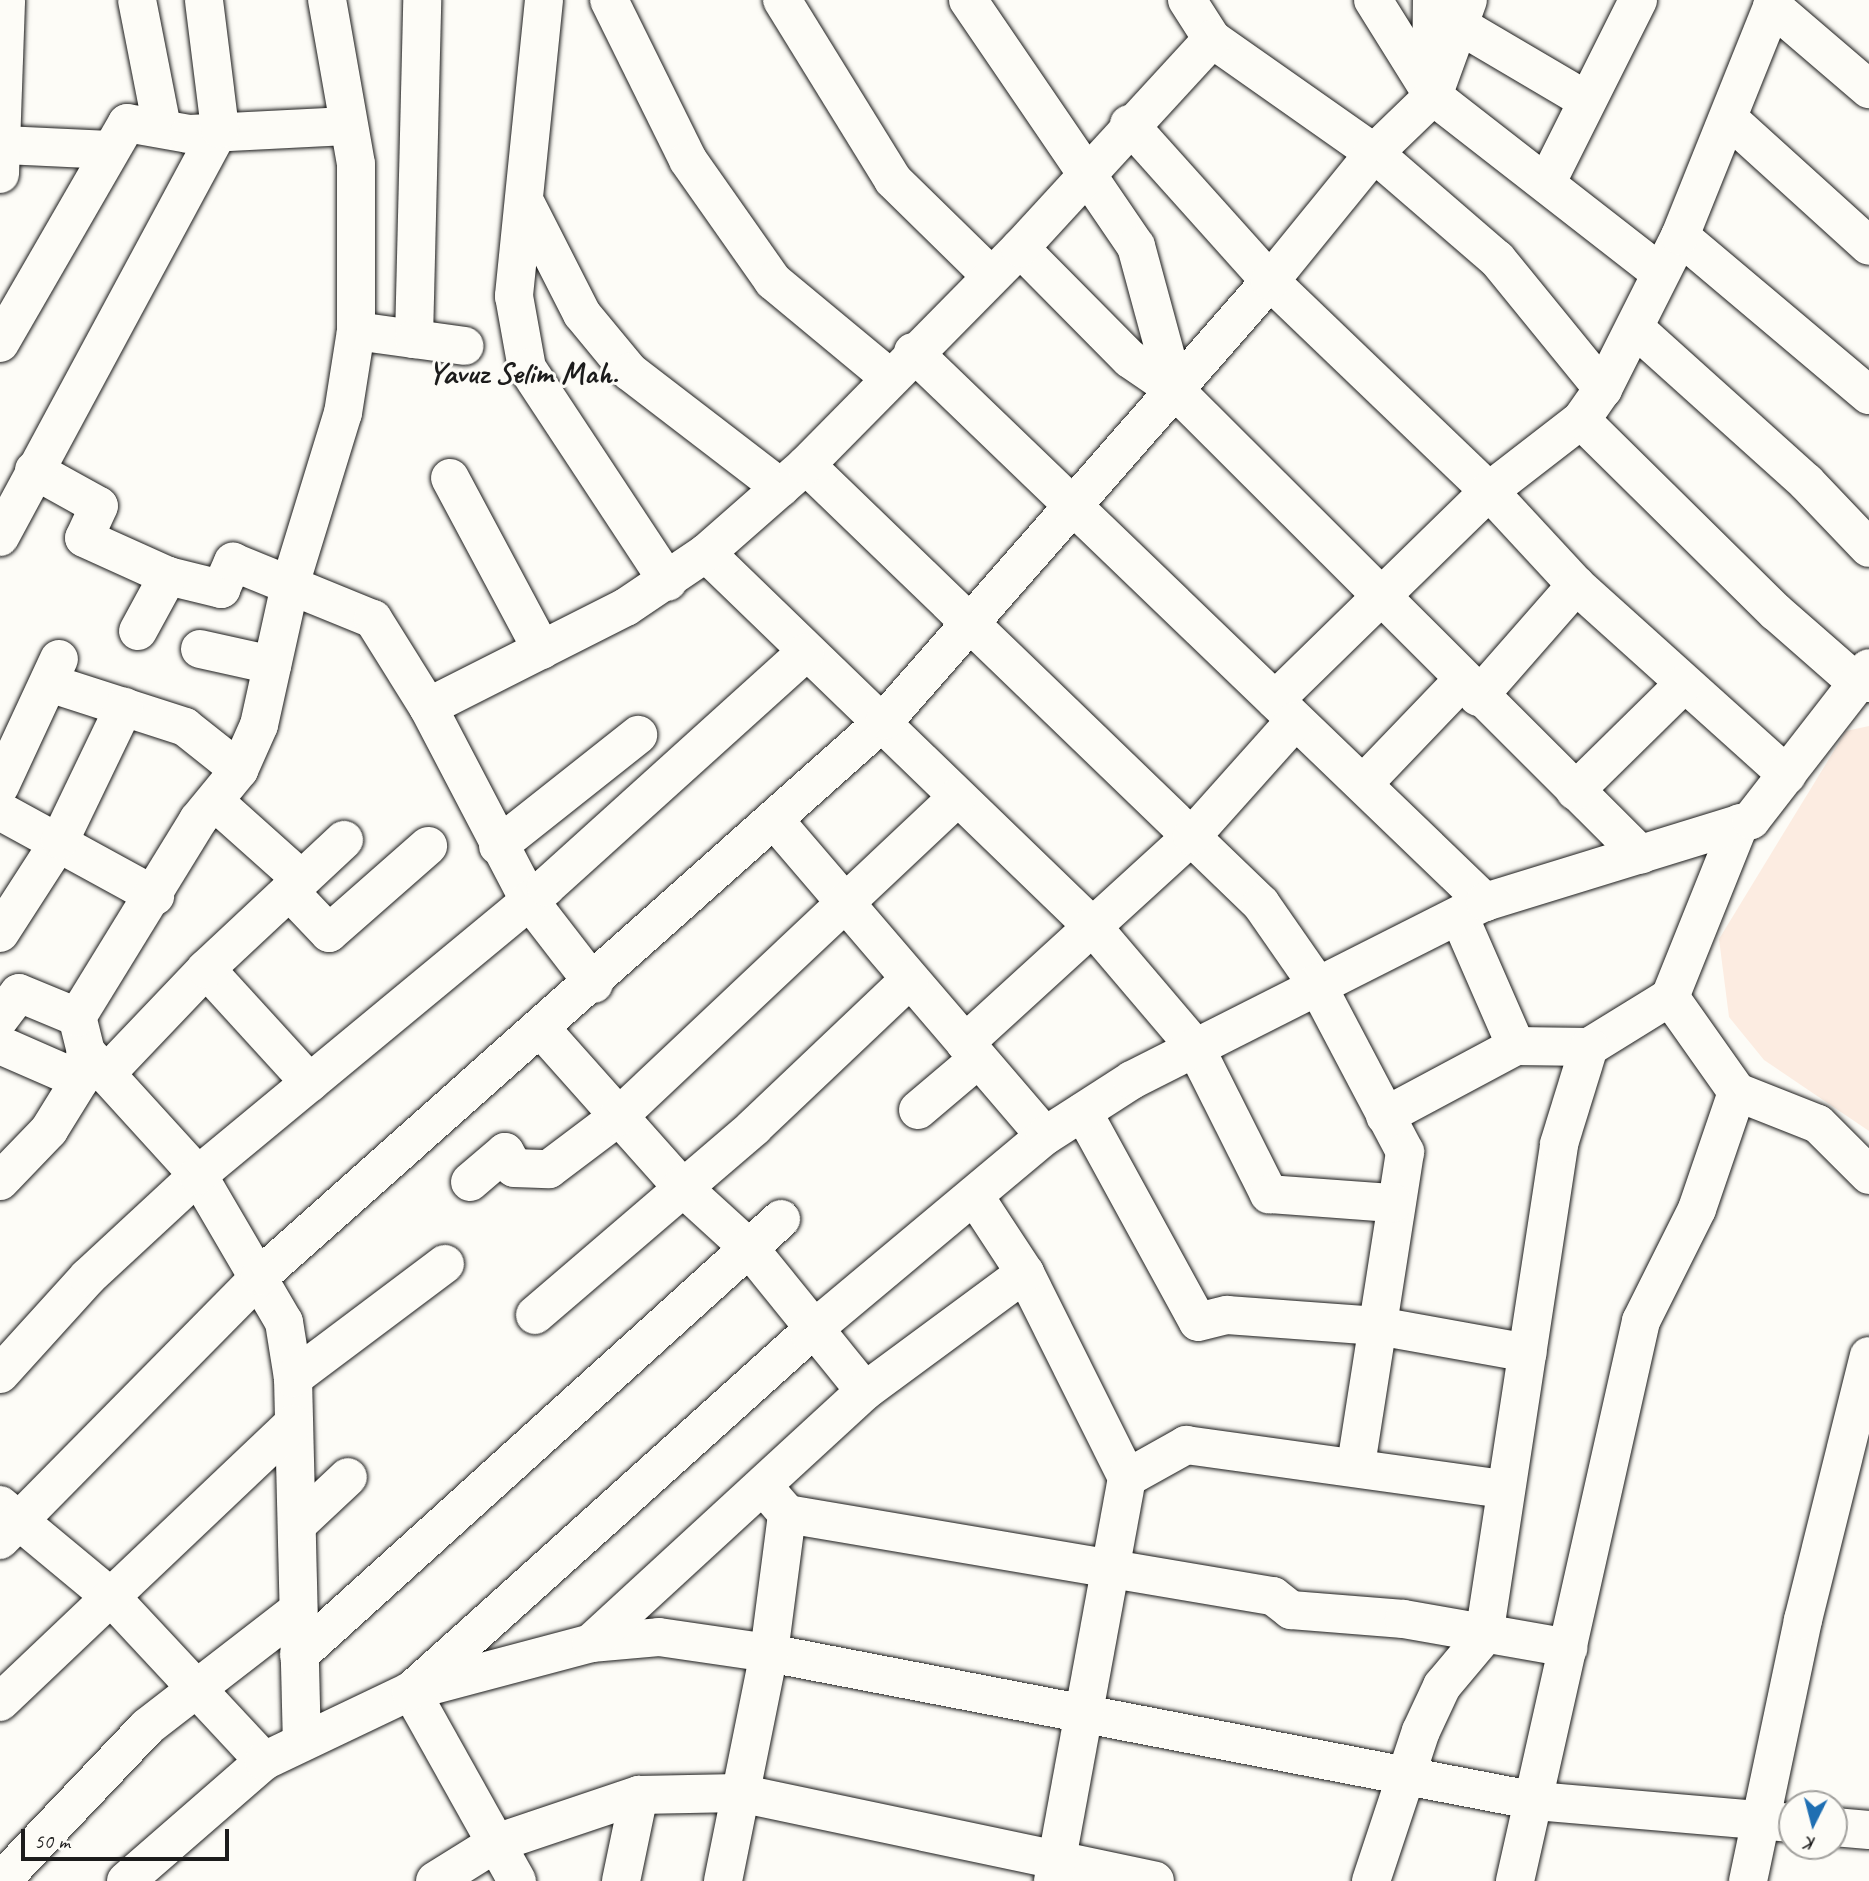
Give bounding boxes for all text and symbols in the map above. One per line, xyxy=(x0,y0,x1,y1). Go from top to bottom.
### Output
district label: Yavuz Selim Mah. xyxy=(427,354,619,392)
north arrow xyxy=(1778,1790,1848,1860)
scale bar xyxy=(24,1814,233,1858)
text: 50 m xyxy=(34,1828,70,1854)
text: K xyxy=(1805,1831,1817,1856)

